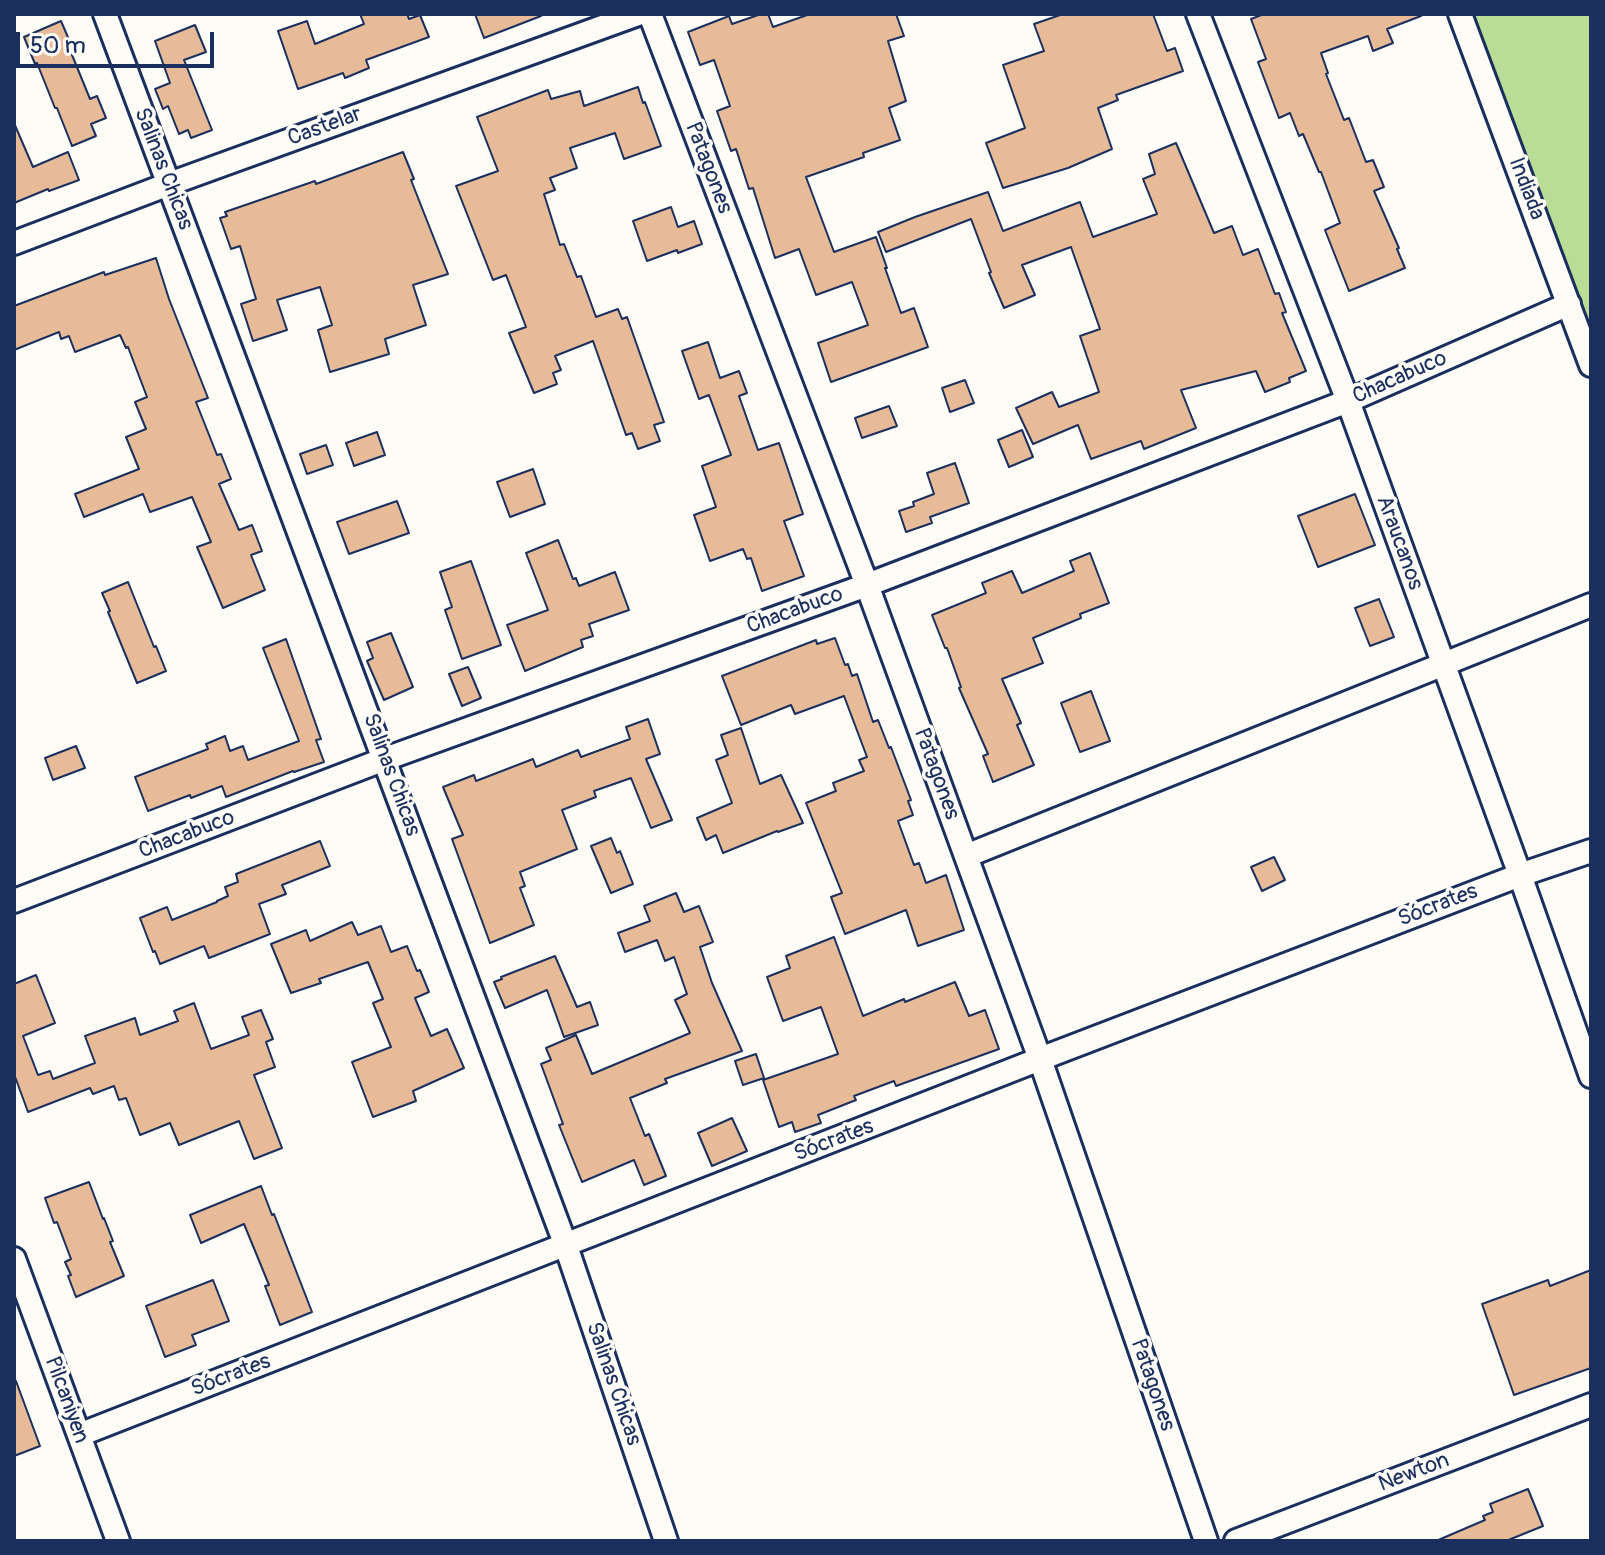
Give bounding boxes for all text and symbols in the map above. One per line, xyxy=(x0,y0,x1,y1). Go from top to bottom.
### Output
scale bar xyxy=(20,16,218,66)
text: 50 m xyxy=(30,31,86,60)
street label: Castelar xyxy=(284,101,366,153)
street label: Salinas Chicas xyxy=(128,104,198,234)
street label: Patagones xyxy=(679,119,737,217)
street label: Indiada xyxy=(1502,154,1550,224)
street label: Chacabuco xyxy=(1349,346,1451,410)
street label: Araucanos xyxy=(1370,492,1428,594)
street label: Chacabuco xyxy=(743,581,847,641)
street label: Salinas Chicas xyxy=(357,710,425,840)
street label: Patagones xyxy=(907,725,965,823)
street label: Chacabuco xyxy=(135,805,239,865)
street label: Sócrates xyxy=(1395,879,1481,933)
street label: Sócrates xyxy=(791,1114,877,1168)
street label: Salinas Chicas xyxy=(580,1319,646,1449)
street label: Patagones xyxy=(1124,1335,1180,1435)
street label: Sócrates xyxy=(188,1349,274,1403)
street label: Pilcaniyen xyxy=(38,1353,94,1447)
street label: Newton xyxy=(1375,1448,1453,1498)

